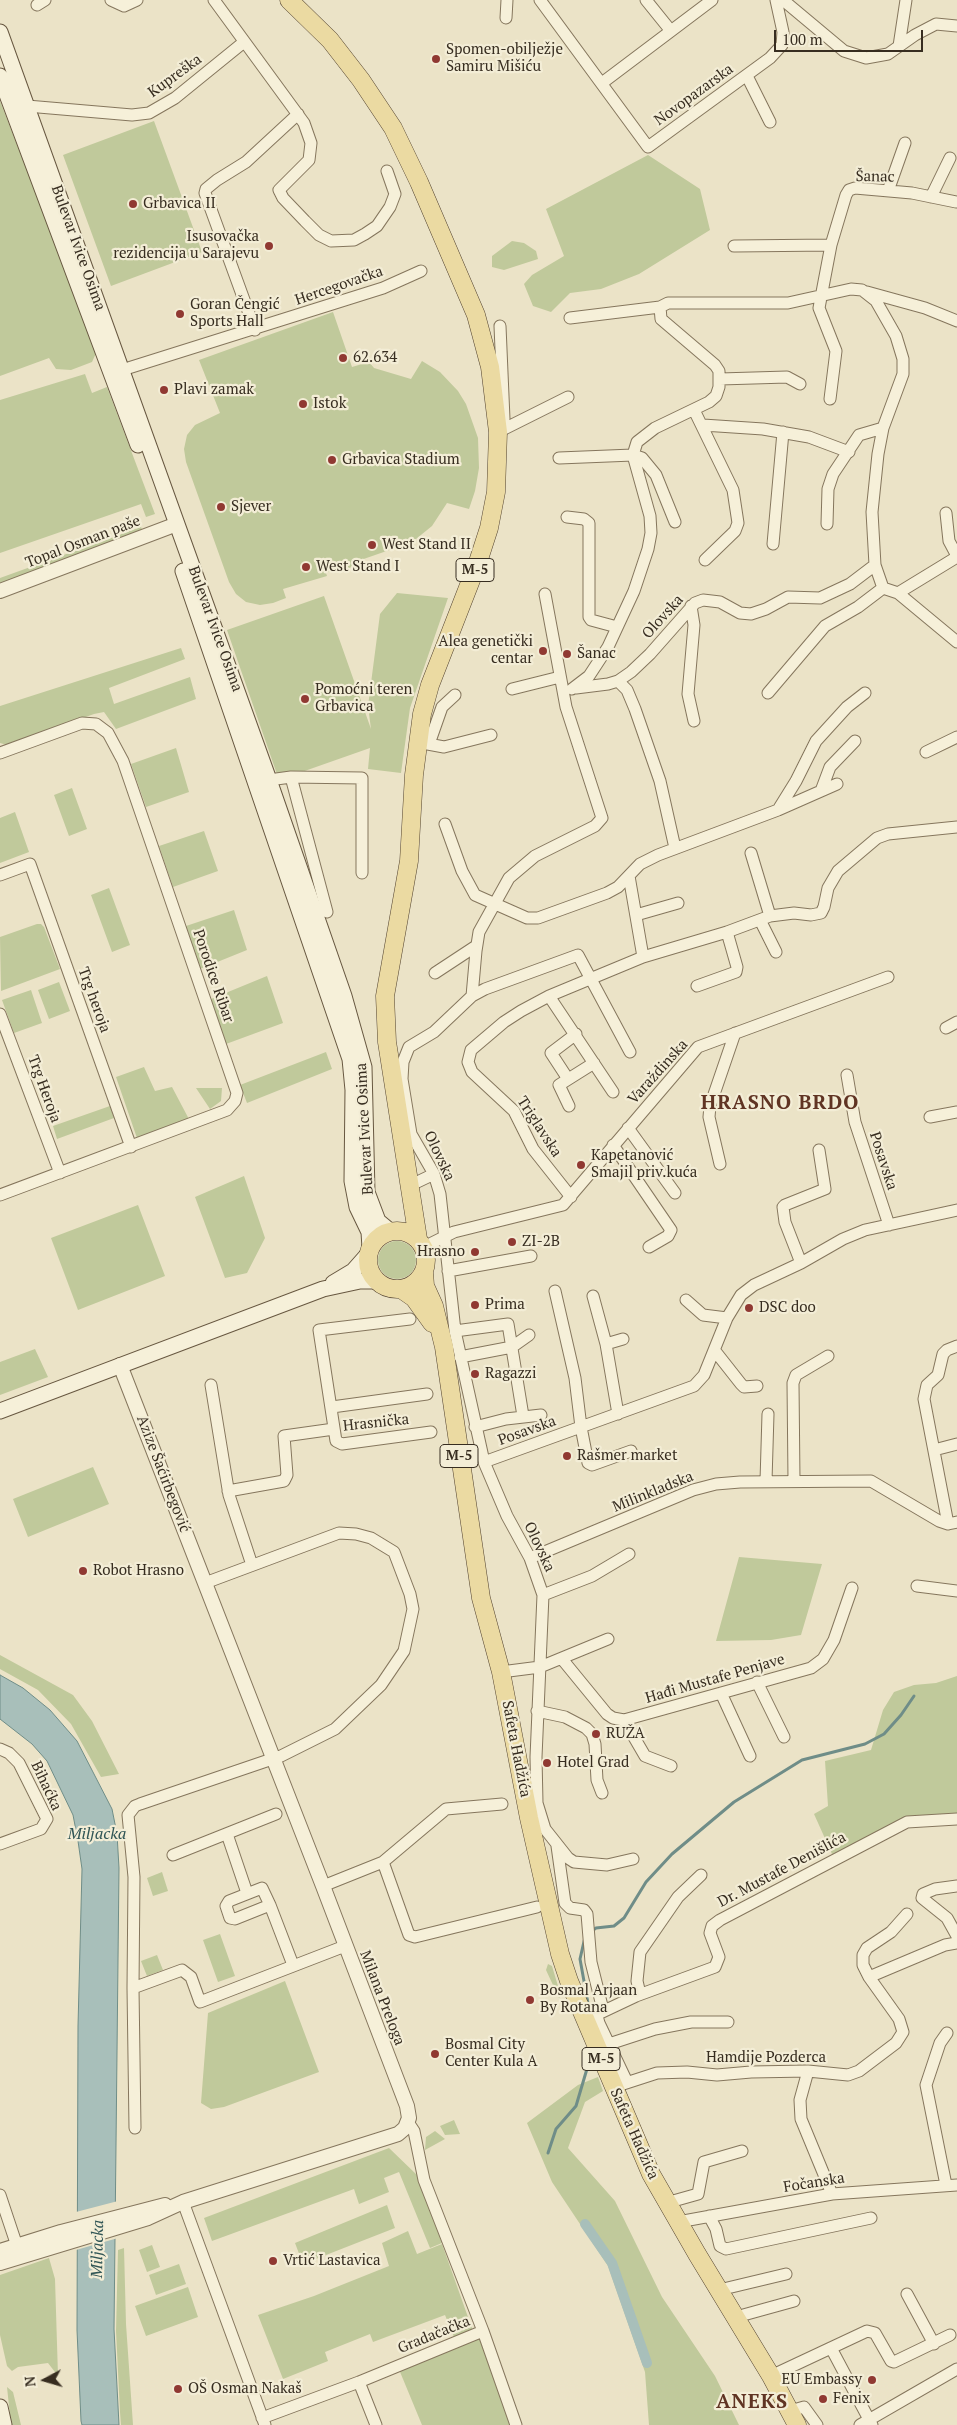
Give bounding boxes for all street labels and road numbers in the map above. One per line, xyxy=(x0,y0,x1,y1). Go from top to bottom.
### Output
street label: Kupreška xyxy=(145,51,205,101)
street label: Novopazarska xyxy=(651,60,737,130)
street label: Šanac xyxy=(855,168,895,186)
street label: Bulevar Ivice Osima xyxy=(47,183,109,313)
street label: Hercegovačka xyxy=(293,263,385,309)
street label: Topal Osman paše xyxy=(23,512,143,572)
road number: M-5 xyxy=(456,558,494,582)
street label: Bulevar Ivice Osima xyxy=(184,564,246,694)
street label: Olovska xyxy=(639,591,687,643)
street label: Porodice Ribar xyxy=(189,927,237,1025)
street label: Trg heroja xyxy=(74,965,114,1035)
street label: Varaždinska xyxy=(624,1036,692,1108)
street label: Trg Heroja xyxy=(23,1053,65,1125)
street label: Bulevar Ivice Osima xyxy=(353,1063,377,1195)
street label: Triglavska xyxy=(513,1093,565,1161)
street label: Olovska xyxy=(420,1128,458,1184)
street label: Posavska xyxy=(865,1130,901,1192)
street label: Hrasnička xyxy=(342,1411,410,1435)
street label: Posavska xyxy=(496,1412,558,1450)
street label: Azize Šaćirbegović xyxy=(132,1413,194,1535)
road number: M-5 xyxy=(440,1444,478,1468)
street label: Milinkladska xyxy=(610,1468,696,1516)
street label: Olovska xyxy=(520,1519,558,1575)
street label: Hađi Mustafe Penjave xyxy=(643,1651,787,1707)
street label: Safeta Hadžića xyxy=(498,1699,534,1799)
street label: Bihaćka xyxy=(27,1758,65,1814)
street label: Dr. Mustafe Denišlića xyxy=(715,1829,849,1911)
street label: Milana Preloga xyxy=(356,1948,408,2048)
road number: M-5 xyxy=(582,2048,620,2070)
street label: Hamdije Pozderca xyxy=(706,2049,826,2067)
street label: Safeta Hadžića xyxy=(606,2086,662,2182)
street label: Fočanska xyxy=(782,2169,846,2197)
street label: Gradačačka xyxy=(395,2312,473,2358)

